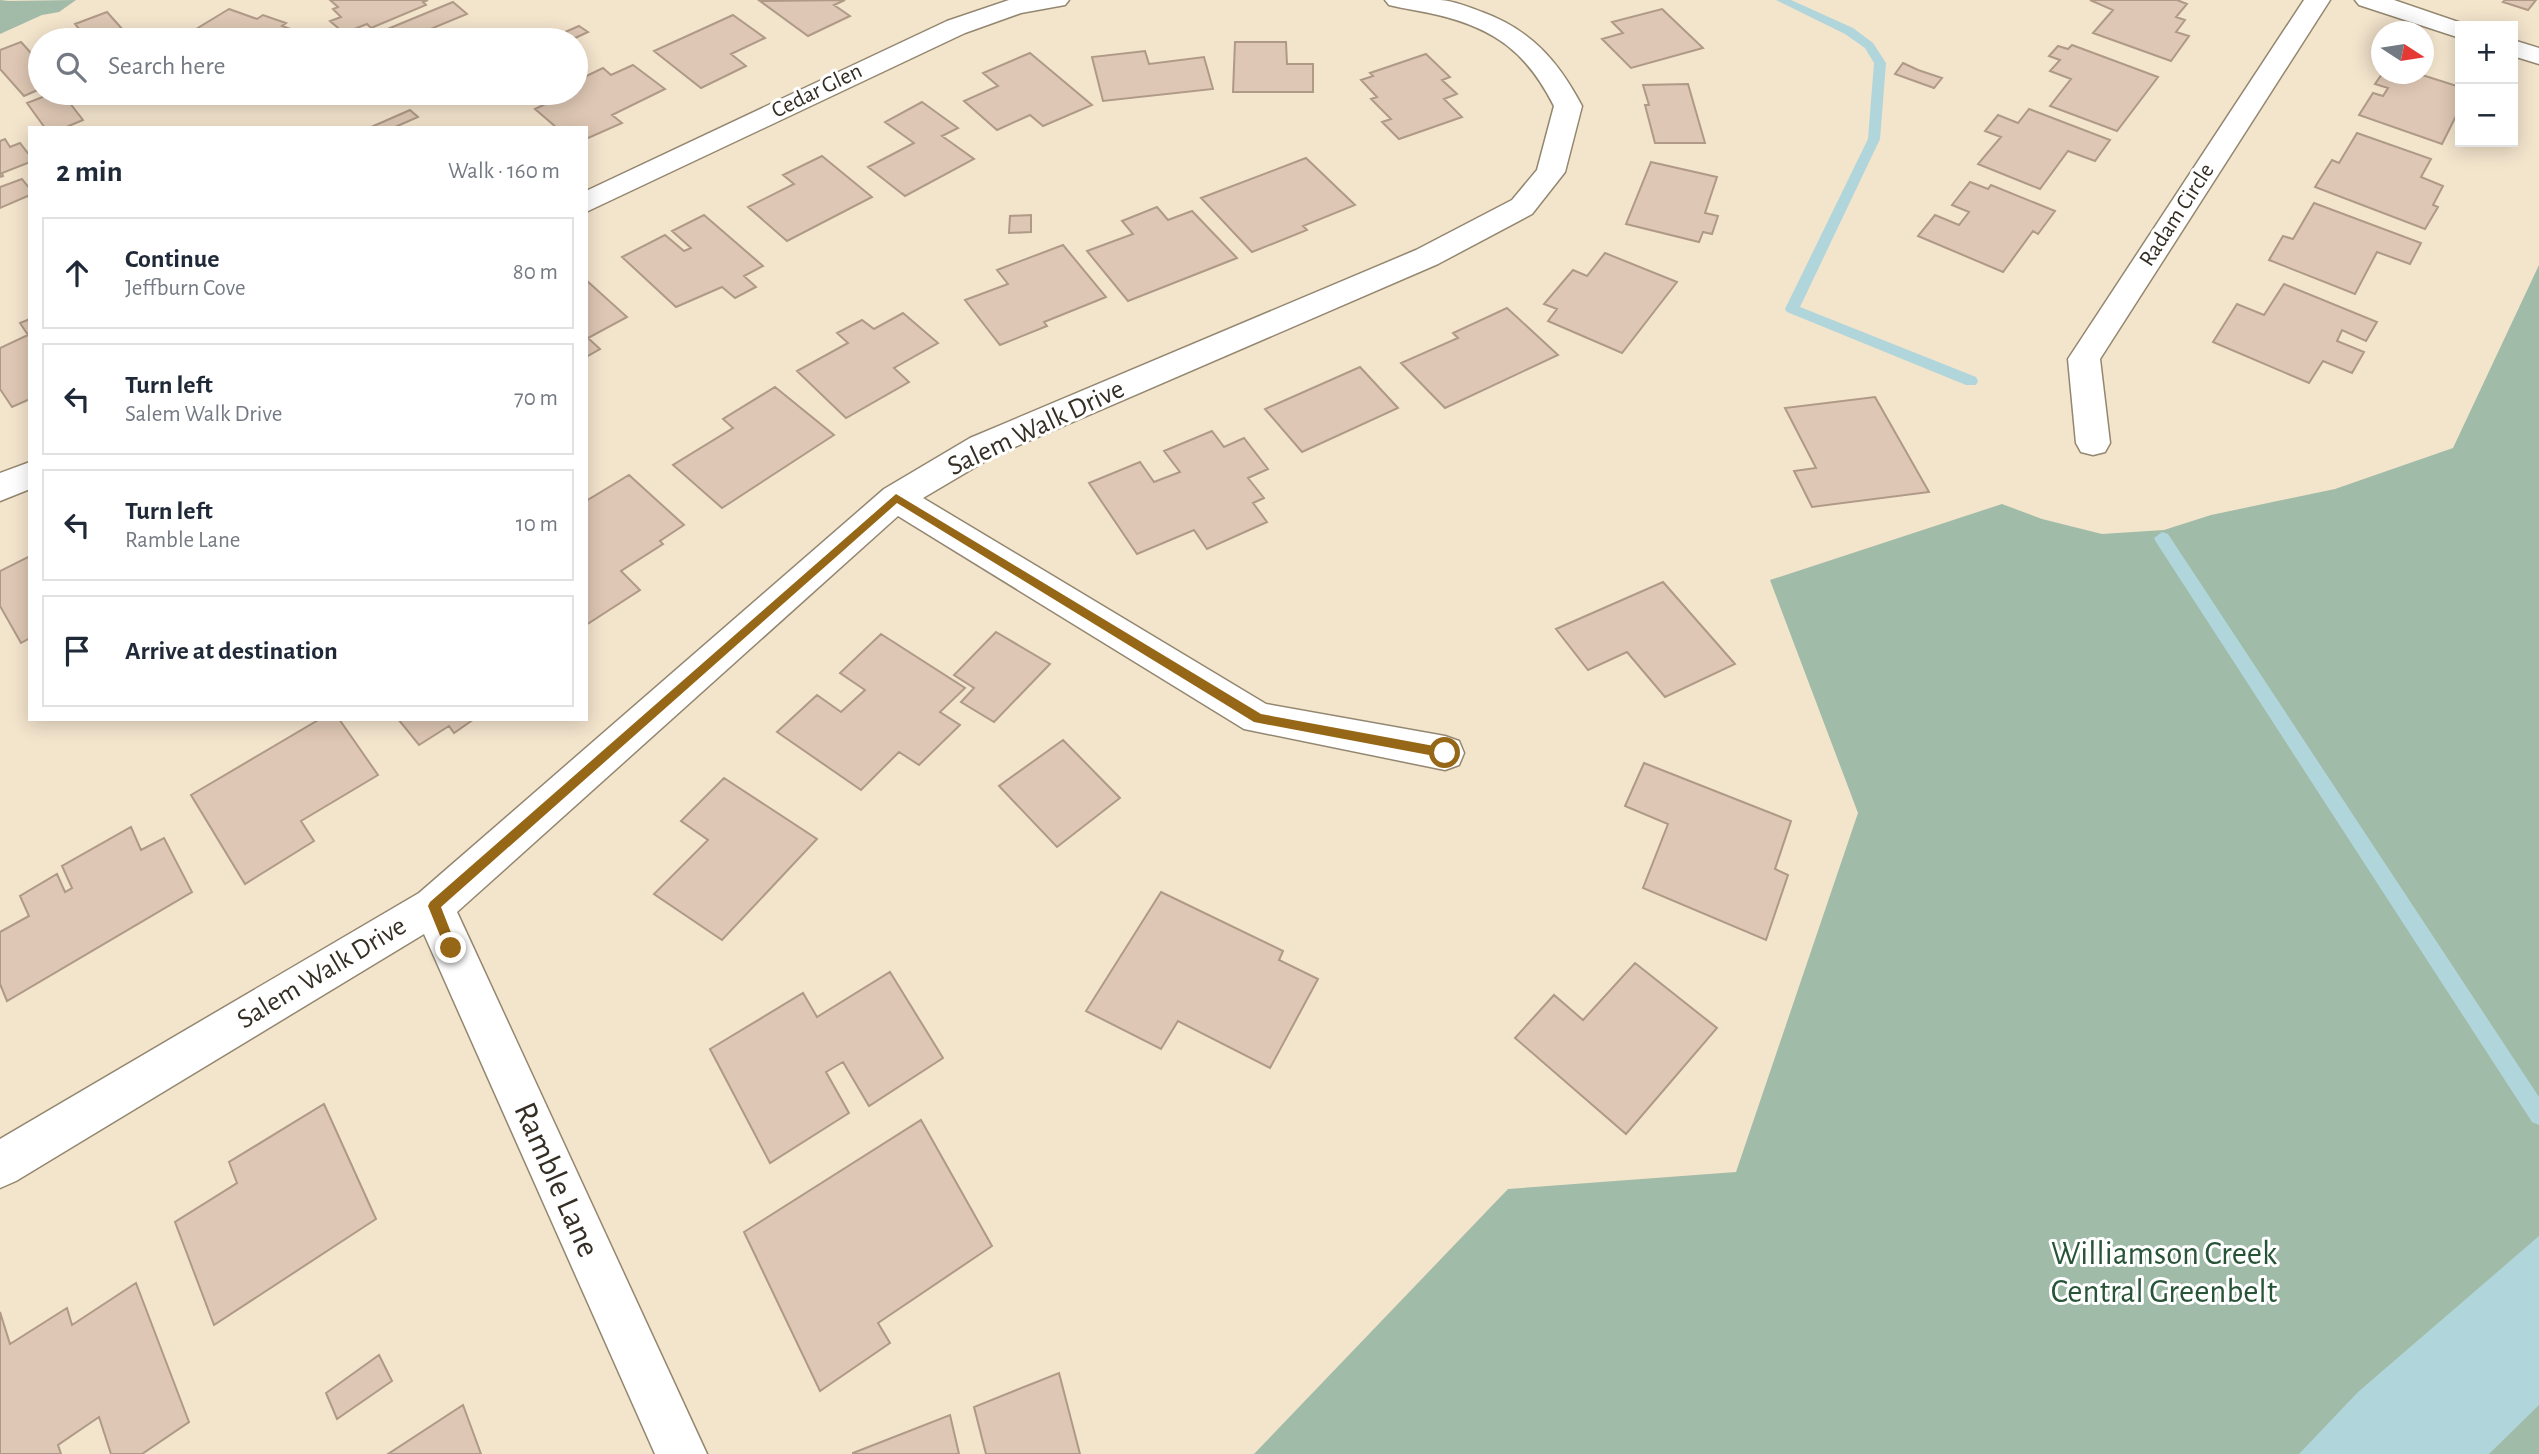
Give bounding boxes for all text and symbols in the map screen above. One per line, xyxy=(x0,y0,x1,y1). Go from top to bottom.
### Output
north arrow xyxy=(2371,21,2434,84)
map controls xyxy=(2455,21,2518,147)
button: + xyxy=(2455,21,2518,84)
search box xyxy=(28,28,588,105)
icon: search xyxy=(52,48,90,86)
text: Search here xyxy=(108,53,226,79)
street label: Cedar Glen xyxy=(768,59,866,123)
button: − xyxy=(2455,84,2518,147)
text: 2 min xyxy=(56,157,123,187)
street label: Radam Circle xyxy=(2135,159,2219,271)
text: Walk · 160 m xyxy=(448,160,560,183)
text: Continue xyxy=(125,246,220,272)
icon: ahead xyxy=(58,254,96,292)
text: 80 m xyxy=(513,261,558,284)
text: Jeffburn Cove xyxy=(125,277,246,300)
text: Turn left xyxy=(125,372,213,398)
street label: Salem Walk Drive xyxy=(943,375,1129,481)
icon: left xyxy=(58,380,96,418)
text: 70 m xyxy=(514,387,558,410)
text: Salem Walk Drive xyxy=(125,403,282,426)
text: Turn left xyxy=(125,498,213,524)
icon: left xyxy=(58,506,96,544)
text: 10 m xyxy=(516,513,558,536)
text: Ramble Lane xyxy=(125,529,240,552)
icon: arrive xyxy=(58,632,96,670)
text: Arrive at destination xyxy=(125,638,338,664)
route start xyxy=(1429,737,1460,768)
street label: Salem Walk Drive xyxy=(233,912,411,1034)
route end xyxy=(435,932,466,963)
street label: Ramble Lane xyxy=(507,1098,605,1262)
park label: Williamson Creek Central Greenbelt xyxy=(2051,1238,2278,1309)

